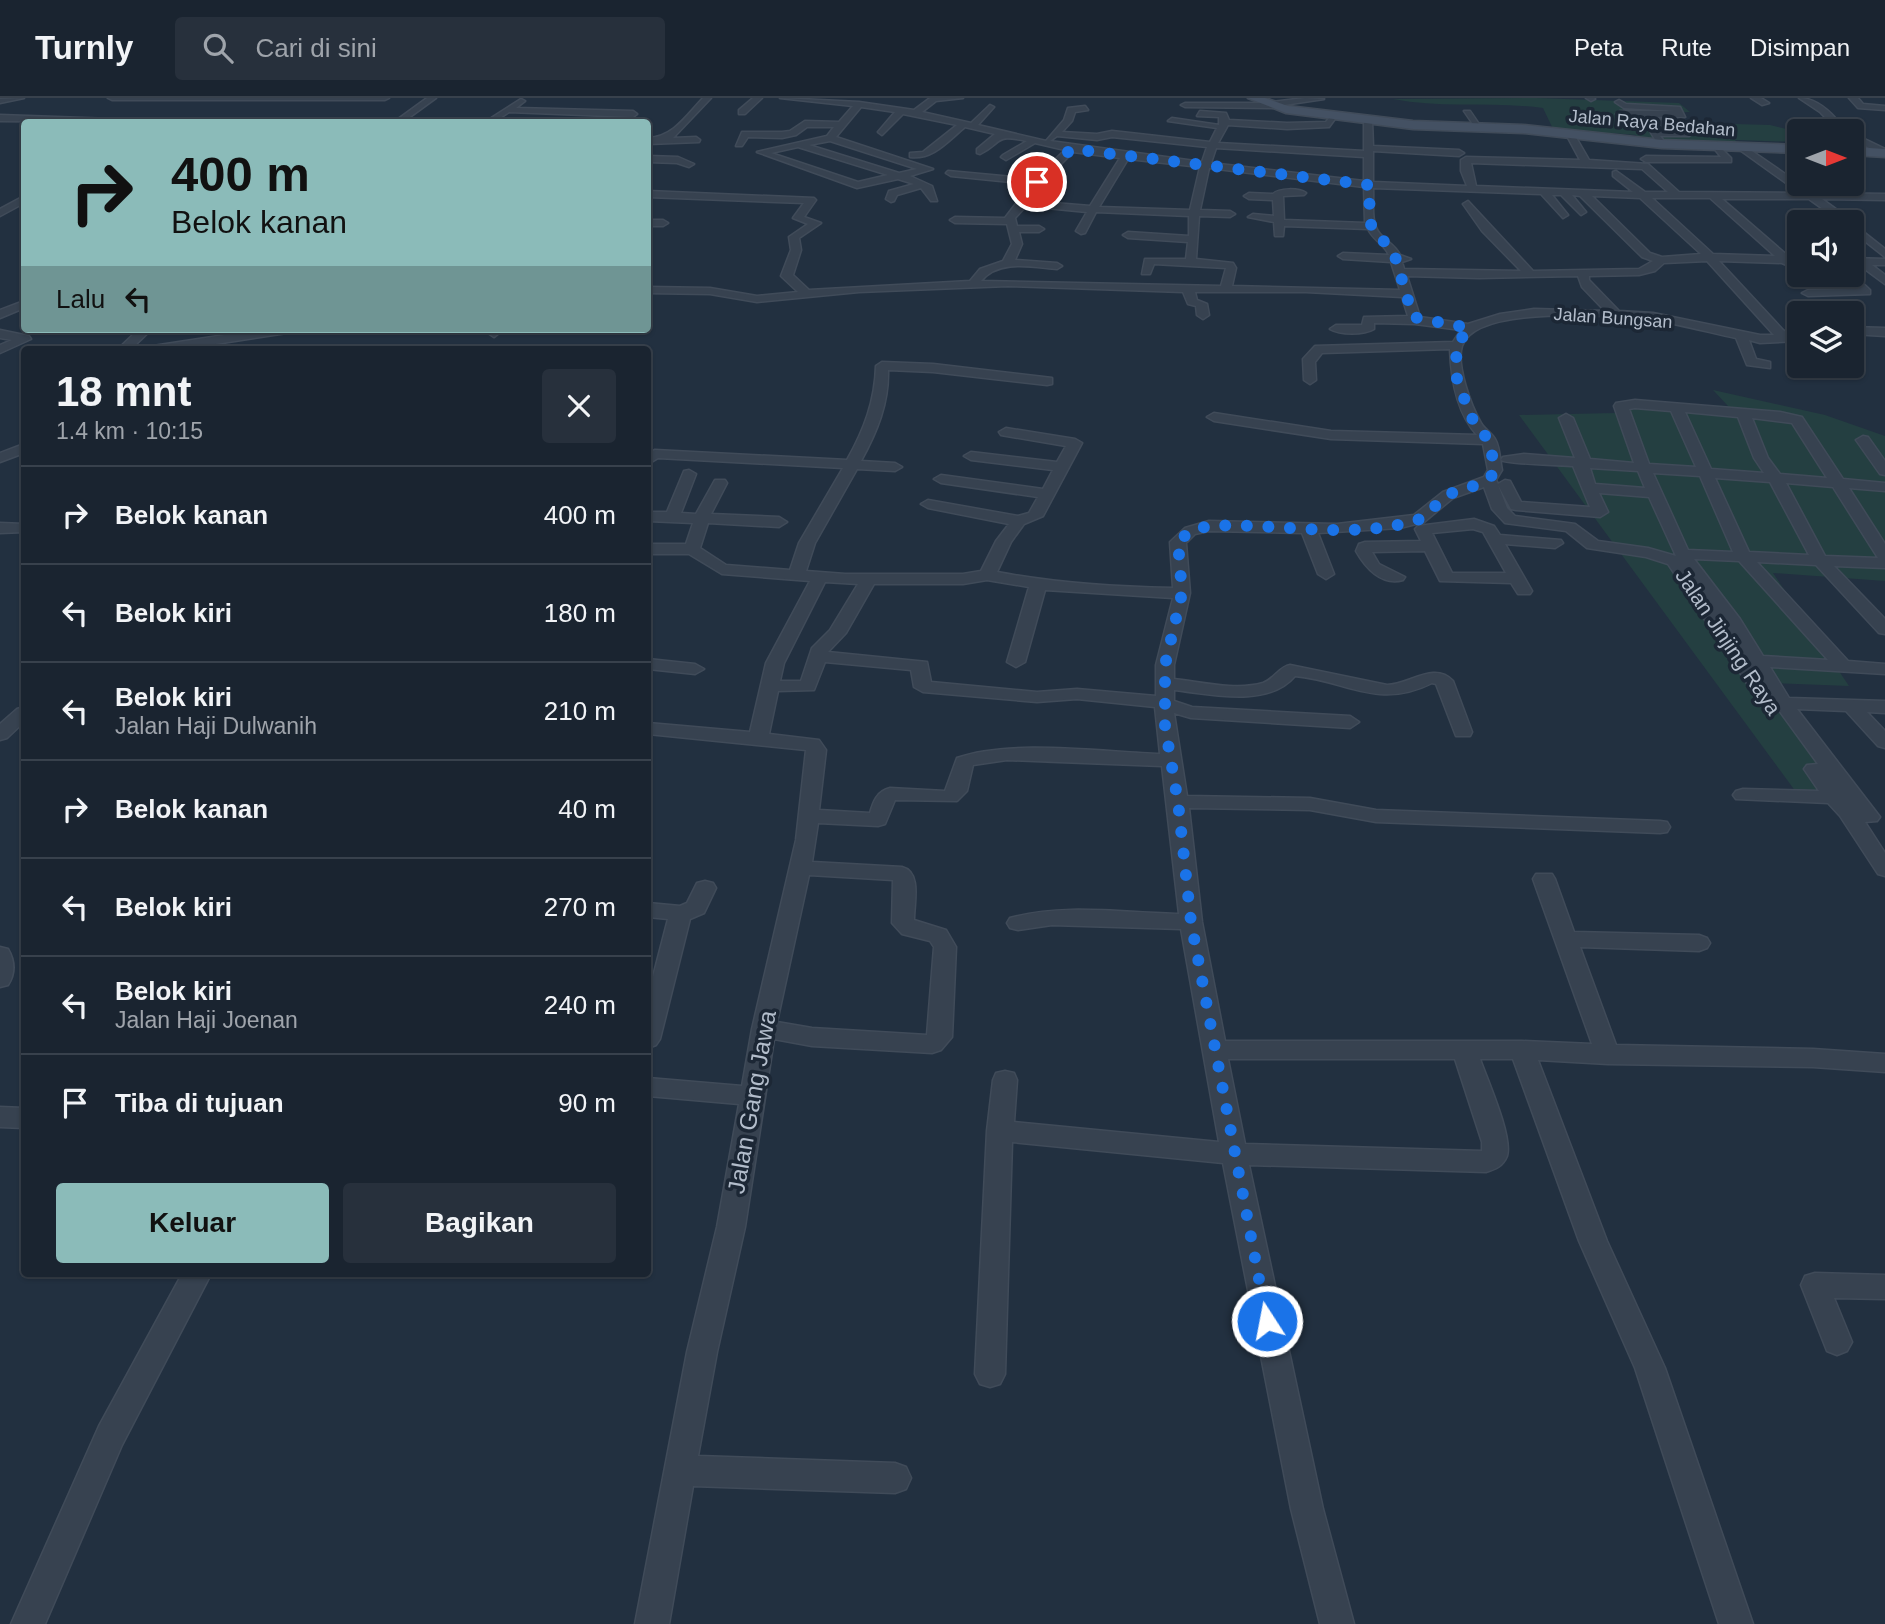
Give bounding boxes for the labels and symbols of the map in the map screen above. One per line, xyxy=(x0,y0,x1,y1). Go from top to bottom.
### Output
street label: Jalan Raya Bedahan xyxy=(1568,106,1736,140)
north arrow xyxy=(1787,119,1864,196)
pin xyxy=(1007,152,1067,212)
street label: Jalan Bungsan xyxy=(1553,304,1673,332)
street label: Jalan Jinjing Raya xyxy=(1671,565,1786,719)
street label: Jalan Gang Jawa xyxy=(722,1008,781,1196)
position arrow xyxy=(1230,1284,1304,1358)

